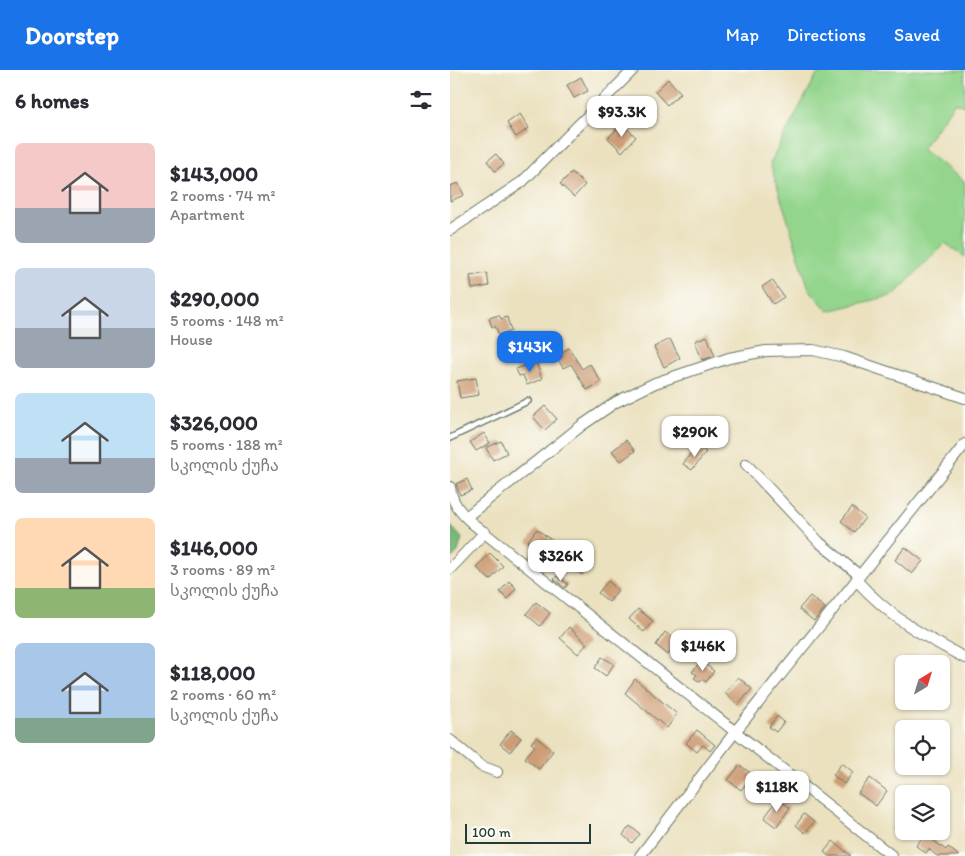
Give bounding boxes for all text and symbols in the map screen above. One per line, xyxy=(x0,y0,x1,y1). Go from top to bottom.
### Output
text: Doorstep xyxy=(25,21,119,50)
text: Map xyxy=(726,24,759,46)
text: Directions xyxy=(787,24,866,46)
text: Saved xyxy=(894,24,940,46)
icon: filters xyxy=(407,86,435,114)
text: 6 homes xyxy=(15,88,89,113)
pin: $93.3K xyxy=(581,96,663,138)
text: $93.3K xyxy=(598,102,646,121)
text: $143,000 xyxy=(170,161,258,186)
icon: home xyxy=(55,163,115,223)
text: 2 rooms · 74 m² xyxy=(170,186,275,205)
text: Apartment xyxy=(170,205,245,224)
text: $290,000 xyxy=(170,286,259,311)
icon: home xyxy=(55,288,115,348)
text: 5 rooms · 148 m² xyxy=(170,311,284,330)
text: House xyxy=(170,330,213,349)
pin: $143K xyxy=(495,330,565,373)
text: $143K xyxy=(508,337,552,356)
text: $326,000 xyxy=(170,410,258,435)
icon: home xyxy=(55,413,115,473)
pin: $290K xyxy=(660,416,730,458)
text: $290K xyxy=(673,422,717,441)
text: 5 rooms · 188 m² xyxy=(170,435,283,454)
text: სკოლის ქუჩა xyxy=(170,456,279,475)
text: $146,000 xyxy=(170,535,258,560)
icon: home xyxy=(55,538,115,598)
pin: $326K xyxy=(526,540,596,582)
text: $326K xyxy=(539,546,583,565)
text: 3 rooms · 89 m² xyxy=(170,560,275,579)
text: სკოლის ქუჩა xyxy=(170,581,279,600)
pin: $146K xyxy=(668,630,738,672)
text: $146K xyxy=(681,636,725,655)
north arrow xyxy=(895,655,950,710)
map controls xyxy=(895,655,950,840)
text: $118,000 xyxy=(170,660,255,685)
icon: home xyxy=(55,663,115,723)
text: 2 rooms · 60 m² xyxy=(170,685,276,704)
text: სკოლის ქუჩა xyxy=(170,706,279,725)
button: locate xyxy=(895,720,950,775)
pin: $118K xyxy=(742,770,812,813)
text: $118K xyxy=(756,777,798,796)
button: layers xyxy=(895,785,950,840)
scale bar xyxy=(465,821,591,844)
text: 100 m xyxy=(472,824,511,841)

